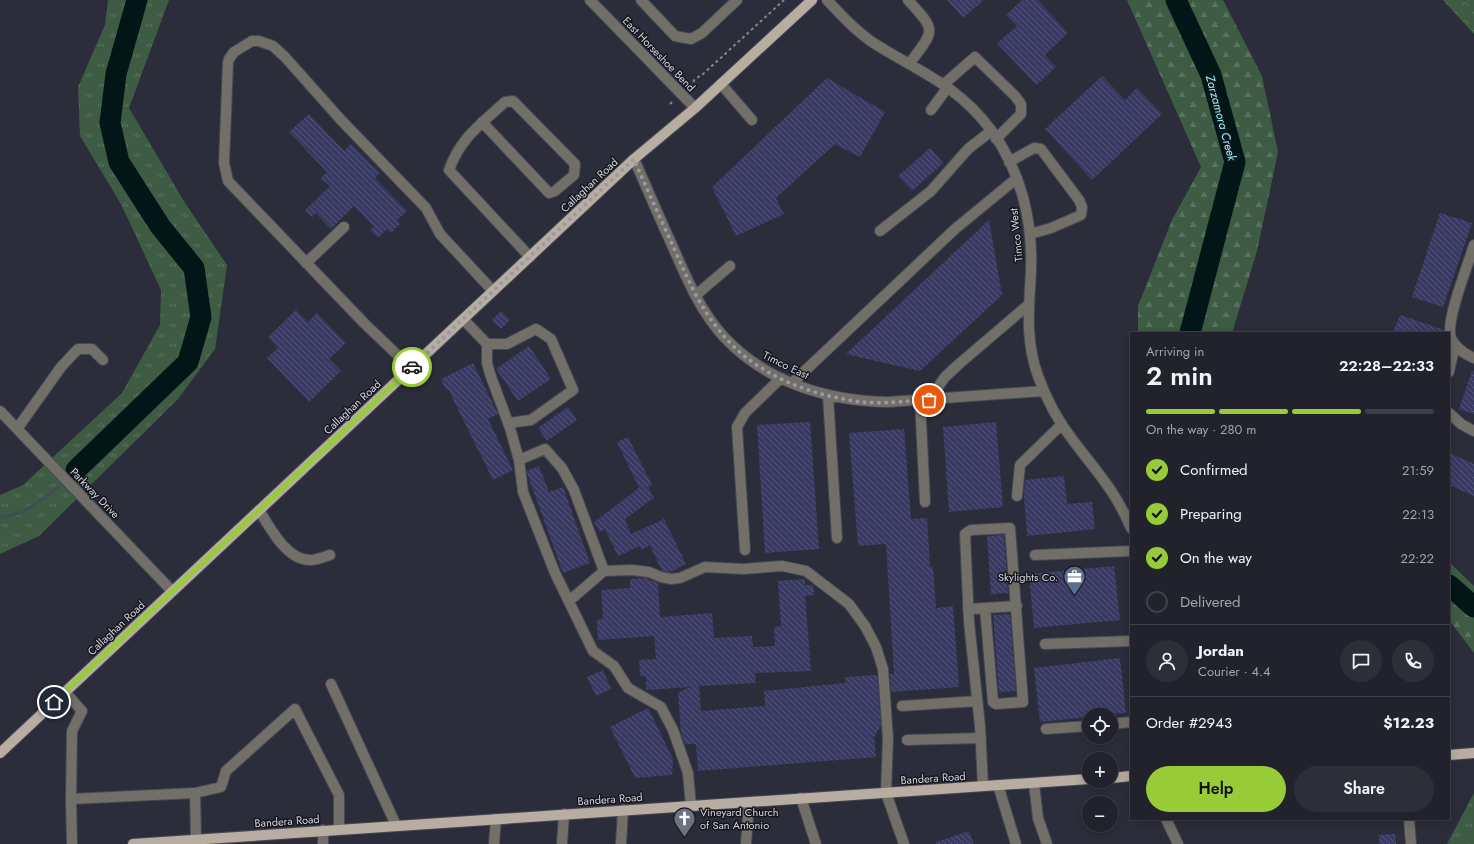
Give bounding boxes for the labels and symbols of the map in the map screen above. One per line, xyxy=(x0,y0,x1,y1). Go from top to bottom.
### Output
street label: East Horseshoe Bend xyxy=(619,13,699,95)
water label: Zarzamora Creek xyxy=(1201,72,1241,164)
street label: Callaghan Road xyxy=(557,154,621,216)
street label: Timco West xyxy=(1005,207,1027,263)
courier xyxy=(392,347,432,387)
street label: Timco East xyxy=(760,347,812,383)
street label: Callaghan Road xyxy=(320,376,384,438)
pin xyxy=(912,383,946,417)
street label: Parkway Drive xyxy=(67,464,124,522)
office icon: Skylights Co. xyxy=(1061,564,1087,597)
place label: Skylights Co. xyxy=(998,569,1058,585)
street label: Callaghan Road xyxy=(84,597,148,659)
pin xyxy=(37,685,71,719)
street label: Bandera Road xyxy=(900,768,966,788)
street label: Bandera Road xyxy=(577,789,643,809)
place label: Vineyard Church of San Antonio xyxy=(700,804,779,833)
church icon: Vineyard Church of San Antonio xyxy=(671,805,697,838)
street label: Bandera Road xyxy=(254,811,320,831)

